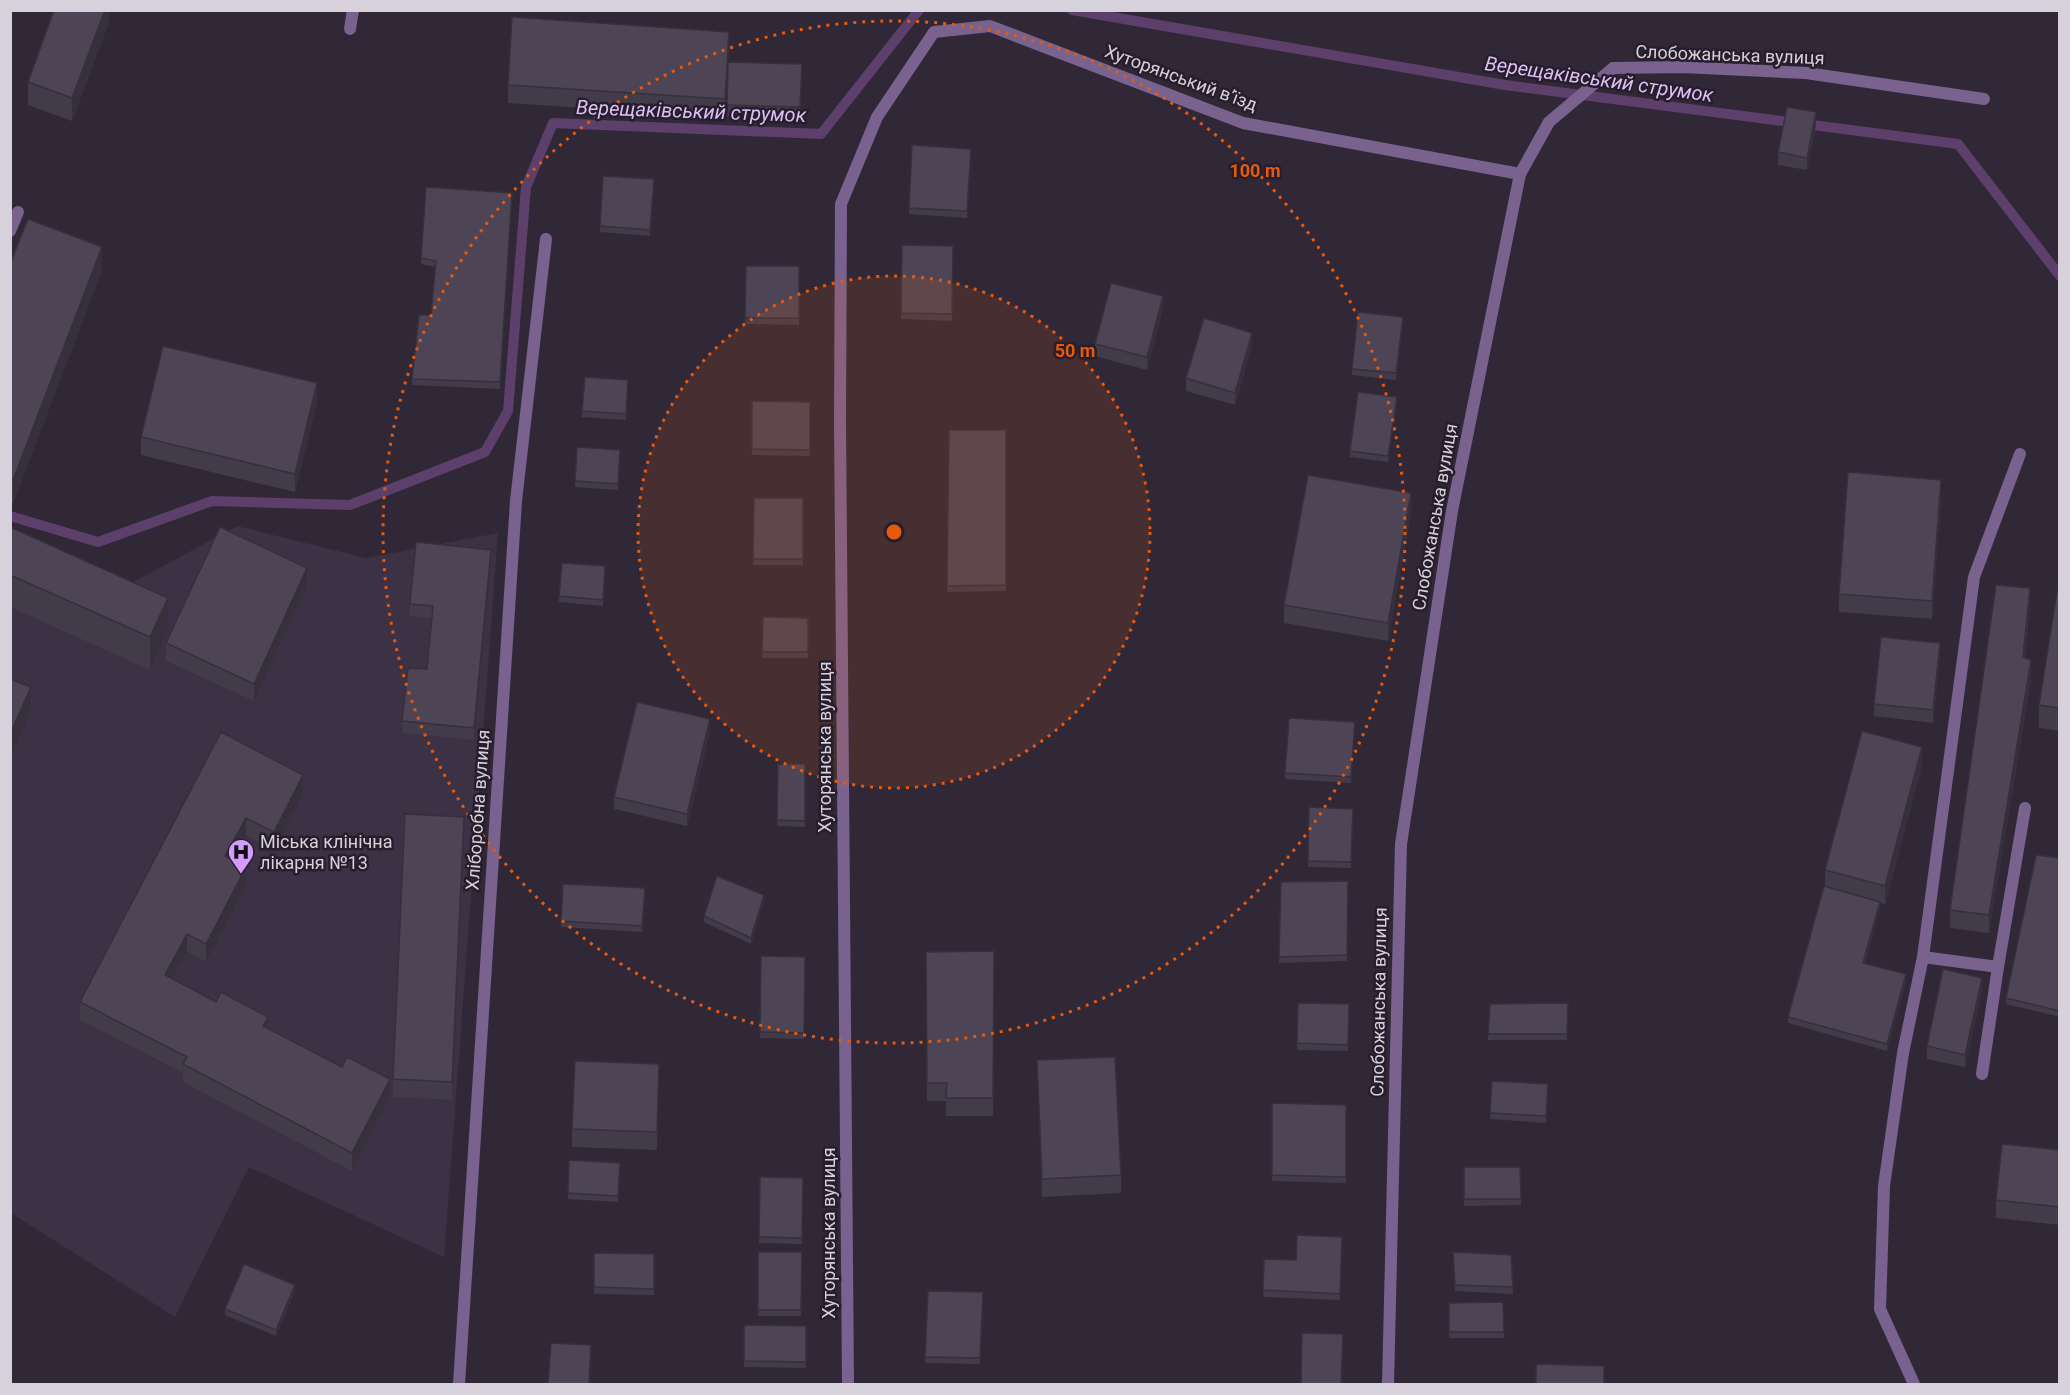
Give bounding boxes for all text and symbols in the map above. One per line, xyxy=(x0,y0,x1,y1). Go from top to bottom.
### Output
street label: Хуторянський в’їзд xyxy=(1102,40,1260,115)
street label: Слобожанська вулиця xyxy=(1635,41,1825,68)
water label: Верещаківський струмок xyxy=(1483,51,1715,107)
water label: Верещаківський струмок xyxy=(575,95,807,127)
text: 100 m xyxy=(1229,160,1281,181)
text: 50 m xyxy=(1055,340,1095,361)
street label: Слобожанська вулиця xyxy=(1408,422,1461,612)
centre of rings xyxy=(884,522,904,542)
street label: Хуторянська вулиця xyxy=(814,661,835,833)
street label: Хліборобна вулиця xyxy=(461,729,494,891)
place label: Міська клінічна лікарня №13 xyxy=(260,831,393,873)
hospital icon: Міська клінічна лікарня №13 xyxy=(226,837,256,875)
street label: Слобожанська вулиця xyxy=(1366,907,1391,1097)
street label: Хуторянська вулиця xyxy=(818,1147,839,1319)

